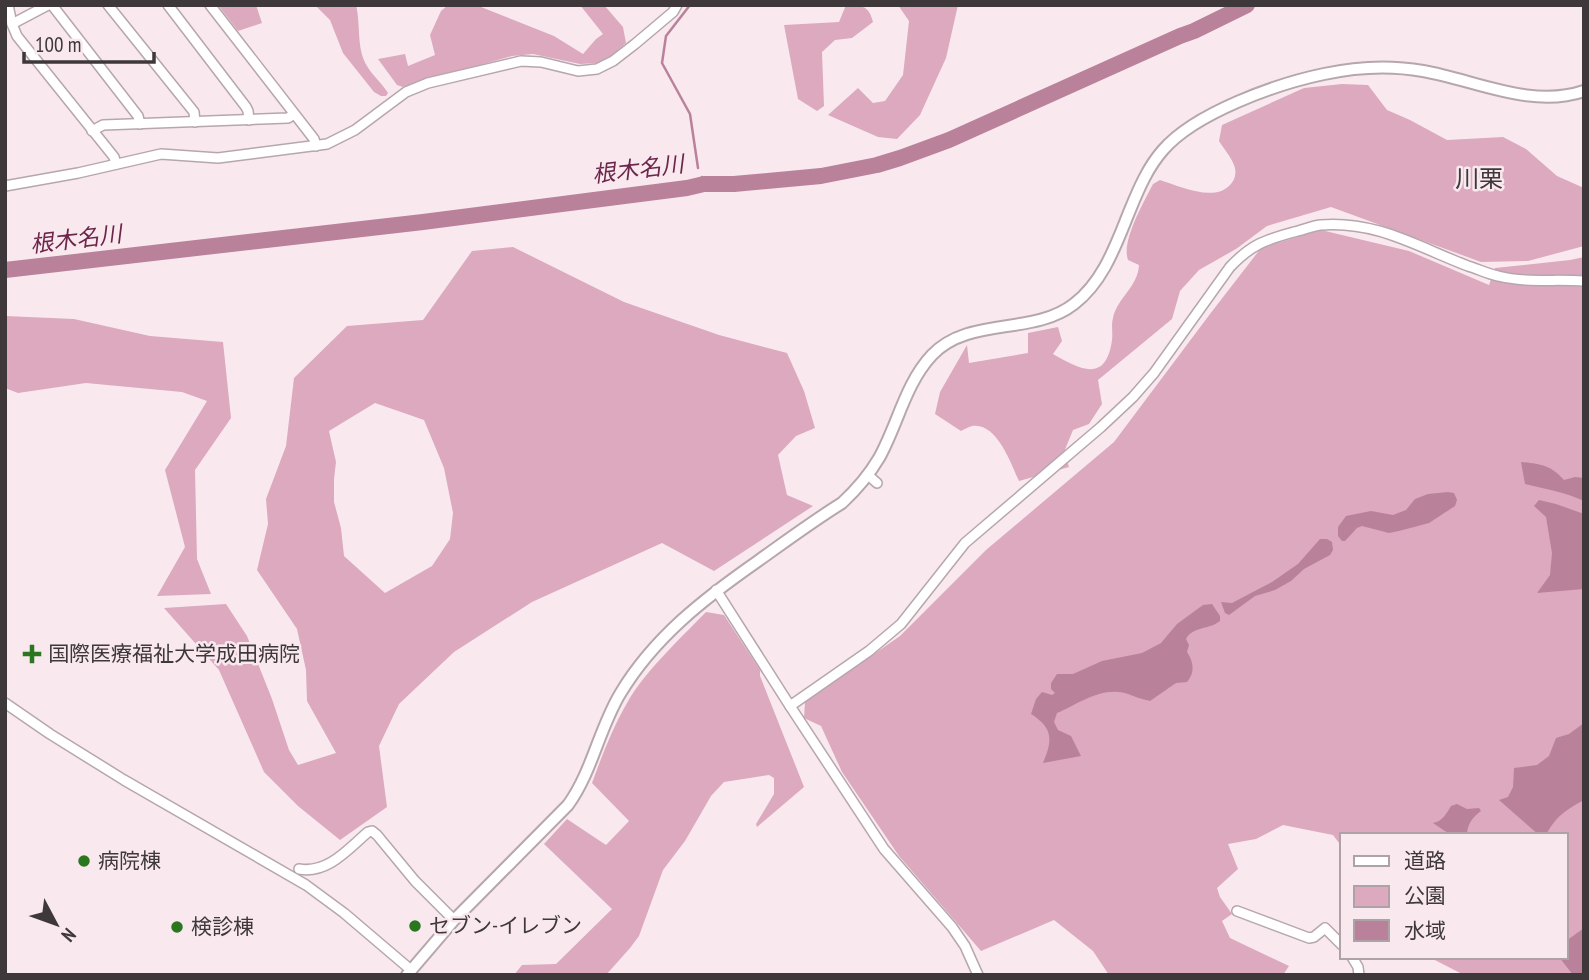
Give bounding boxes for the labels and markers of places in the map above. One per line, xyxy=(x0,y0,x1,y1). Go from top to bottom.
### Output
place label: 国際医療福祉大学成田病院 xyxy=(48,640,300,667)
marker: 国際医療福祉大学成田病院 xyxy=(22,644,42,664)
place label: 病院棟 xyxy=(98,847,161,874)
marker: 病院棟 xyxy=(76,853,92,869)
place label: セブン-イレブン xyxy=(429,912,582,939)
place label: 検診棟 xyxy=(191,913,254,940)
marker: セブン-イレブン xyxy=(407,918,423,934)
marker: 検診棟 xyxy=(169,919,185,935)

